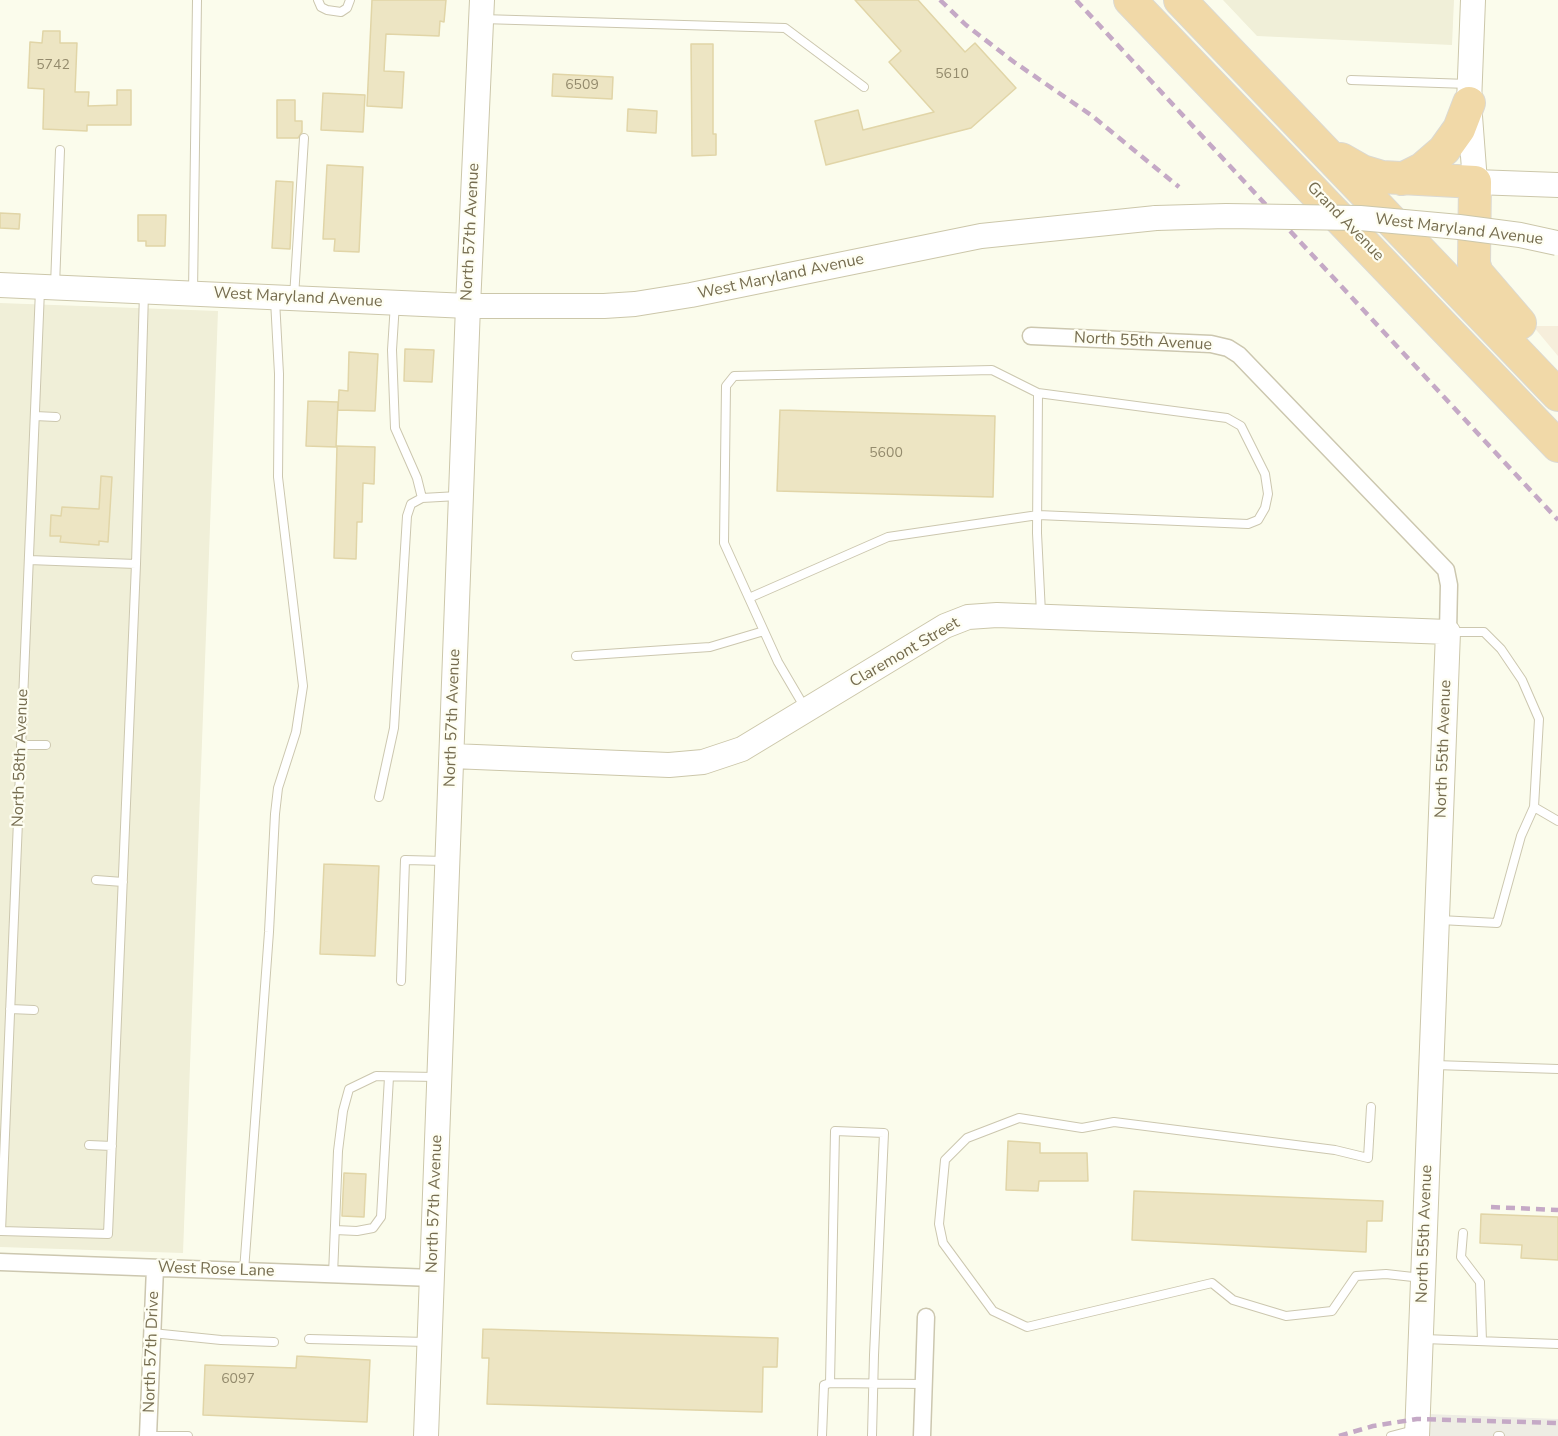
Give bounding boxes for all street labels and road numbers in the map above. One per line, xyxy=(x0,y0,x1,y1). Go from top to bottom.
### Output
street label: North 57th Avenue xyxy=(458,163,484,301)
street label: Grand Avenue xyxy=(1302,178,1388,266)
street label: West Maryland Avenue xyxy=(1374,210,1544,250)
street label: West Maryland Avenue xyxy=(696,250,866,304)
street label: West Maryland Avenue xyxy=(213,284,383,312)
street label: North 55th Avenue xyxy=(1074,329,1212,355)
street label: Claremont Street xyxy=(847,614,963,692)
street label: North 57th Avenue xyxy=(441,649,465,787)
street label: North 55th Avenue xyxy=(1432,680,1456,818)
street label: North 58th Avenue xyxy=(9,689,33,827)
street label: North 57th Avenue xyxy=(423,1135,447,1273)
street label: North 55th Avenue xyxy=(1413,1165,1437,1303)
street label: West Rose Lane xyxy=(157,1258,275,1282)
street label: North 57th Drive xyxy=(140,1291,164,1413)

